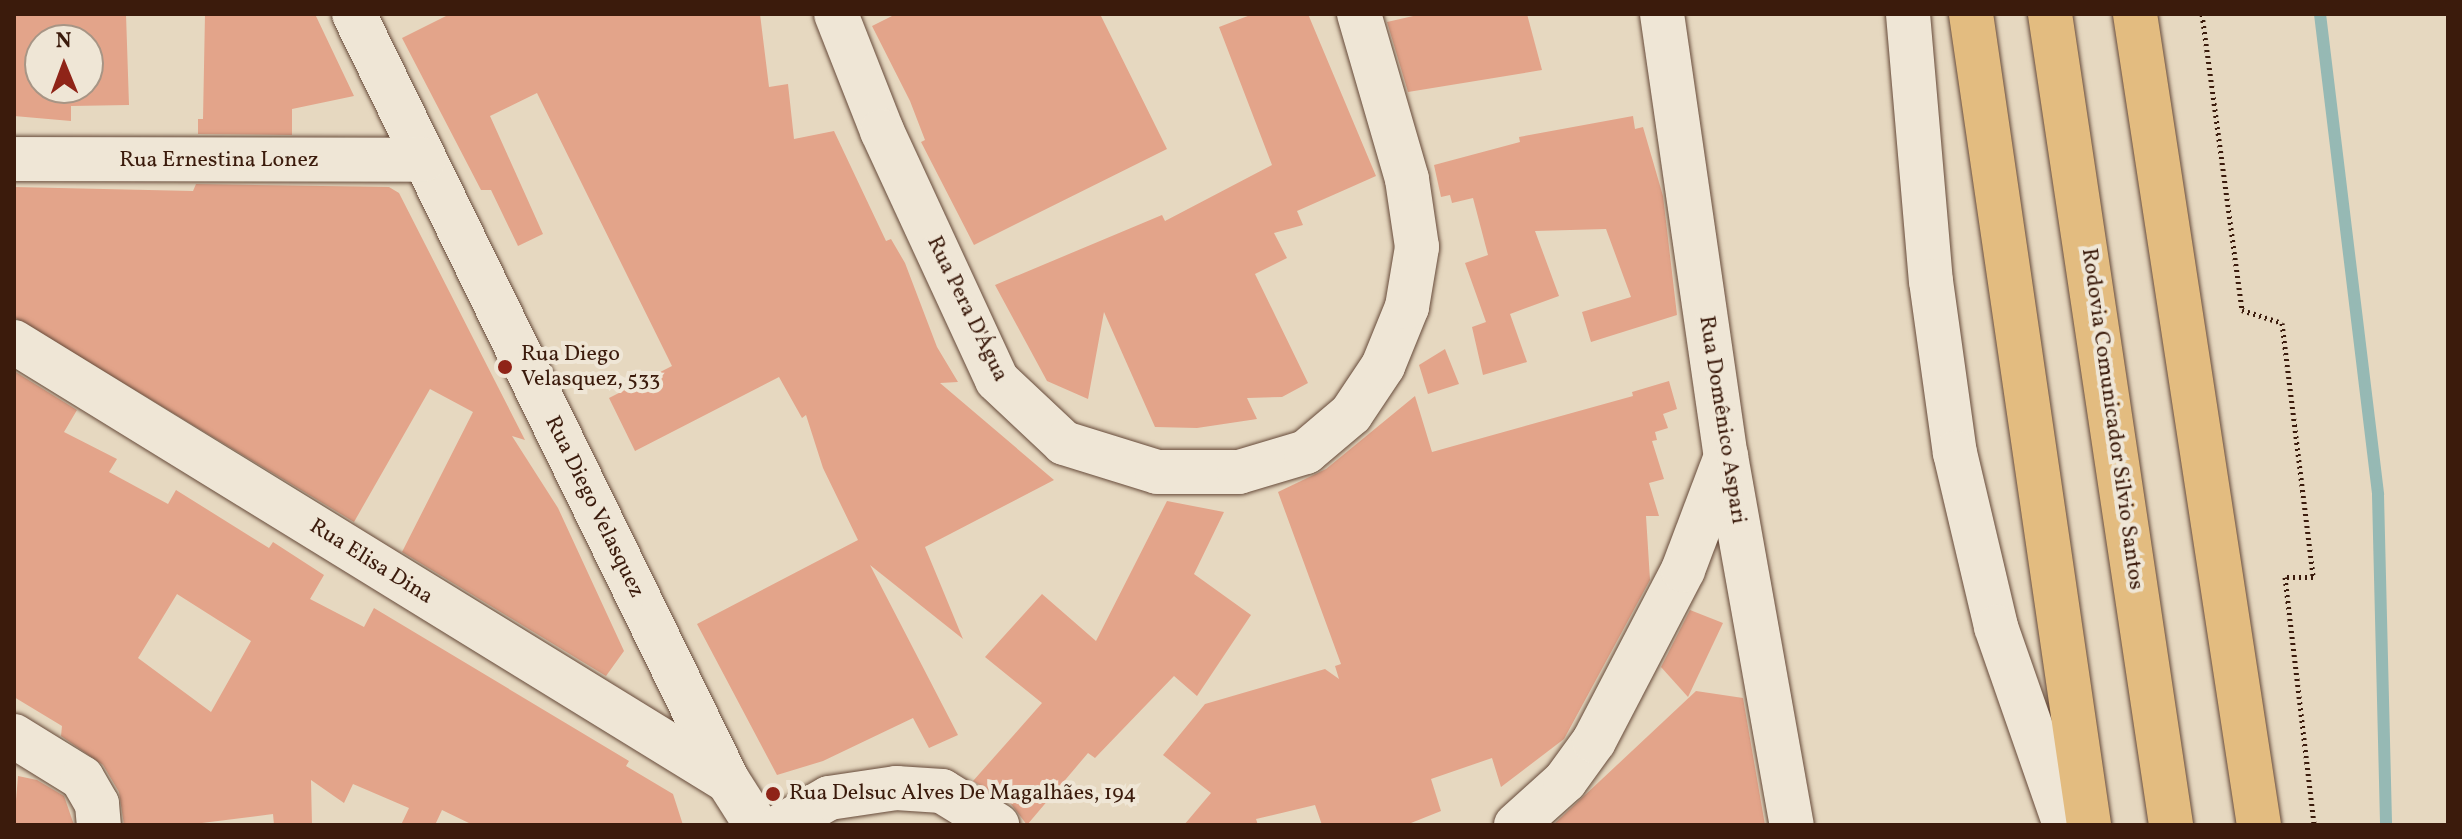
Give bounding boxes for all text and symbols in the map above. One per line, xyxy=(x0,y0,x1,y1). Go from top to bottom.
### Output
north arrow xyxy=(24,24,104,104)
text: N xyxy=(55,26,72,57)
street label: Rua Ernestina Lonez xyxy=(119,148,319,174)
street label: Rua Pera D'Água xyxy=(920,232,1014,386)
street label: Rodovia Comunicador Silvio Santos xyxy=(2075,247,2149,591)
street label: Rua Domênico Aspari xyxy=(1692,314,1752,526)
place label: Rua Diego Velasquez, 533 xyxy=(521,341,660,392)
marker: Rua Diego Velasquez, 533 xyxy=(496,358,514,376)
street label: Rua Diego Velasquez xyxy=(538,412,650,602)
street label: Rua Elisa Dina xyxy=(304,514,438,610)
place label: Rua Delsuc Alves De Magalhães, 194 xyxy=(789,781,1136,807)
marker: Rua Delsuc Alves De Magalhães, 194 xyxy=(764,785,782,803)

